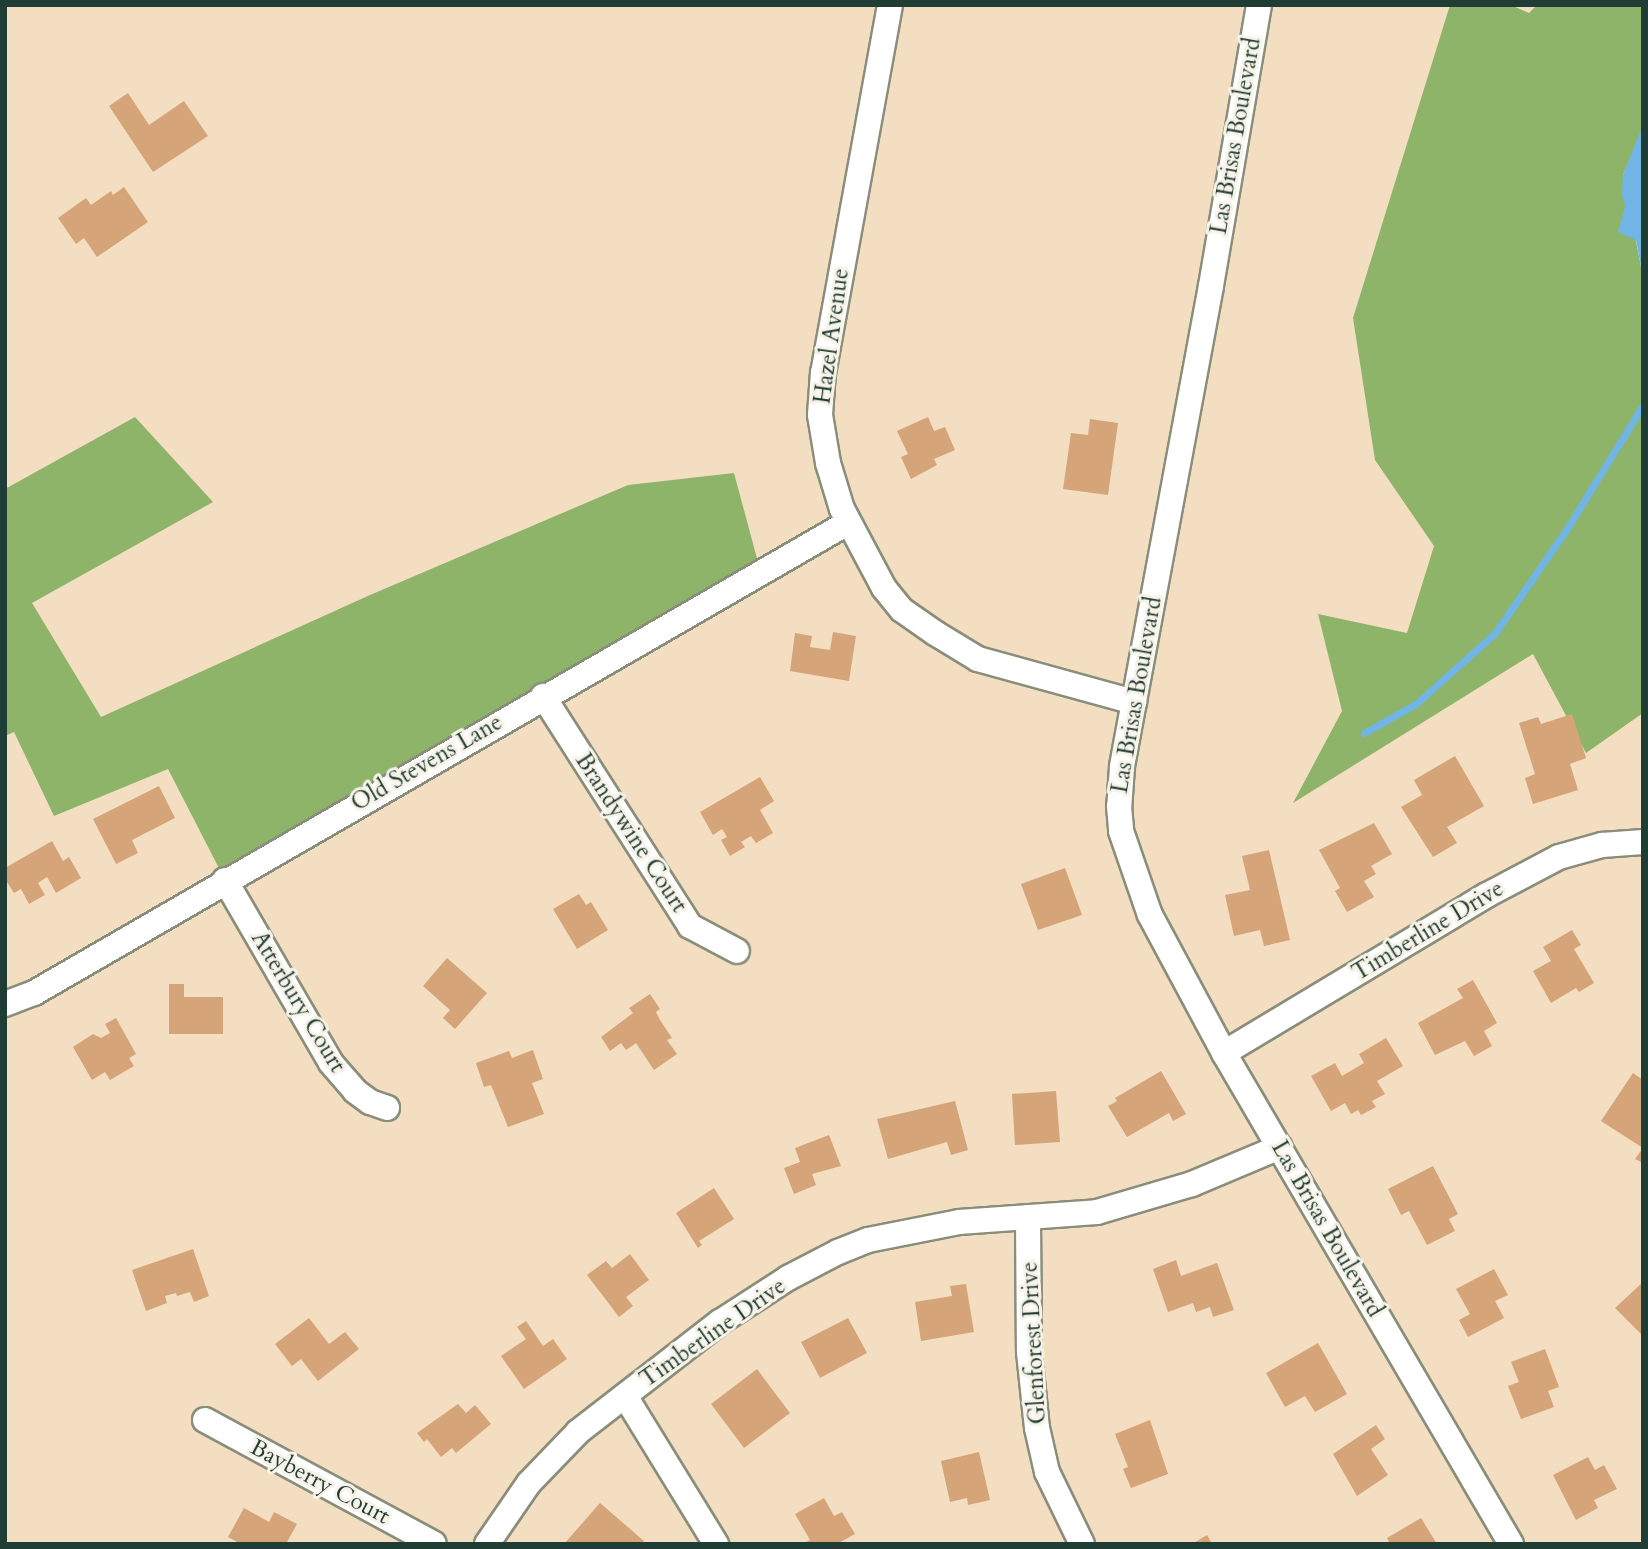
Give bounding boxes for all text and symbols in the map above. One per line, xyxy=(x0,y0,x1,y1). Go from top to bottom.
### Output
street label: Las Brisas Boulevard xyxy=(1205,36,1267,236)
street label: Hazel Avenue xyxy=(809,266,855,406)
street label: Las Brisas Boulevard xyxy=(1106,595,1168,795)
street label: Old Stevens Lane xyxy=(347,709,507,817)
street label: Brandywine Court xyxy=(569,748,693,918)
street label: Timberline Drive xyxy=(1347,875,1509,987)
street label: Atterbury Court xyxy=(245,926,351,1078)
street label: Las Brisas Boulevard xyxy=(1265,1136,1389,1322)
street label: Glenforest Drive xyxy=(1016,1261,1052,1425)
street label: Timberline Drive xyxy=(635,1272,791,1394)
street label: Bayberry Court xyxy=(246,1434,394,1530)

